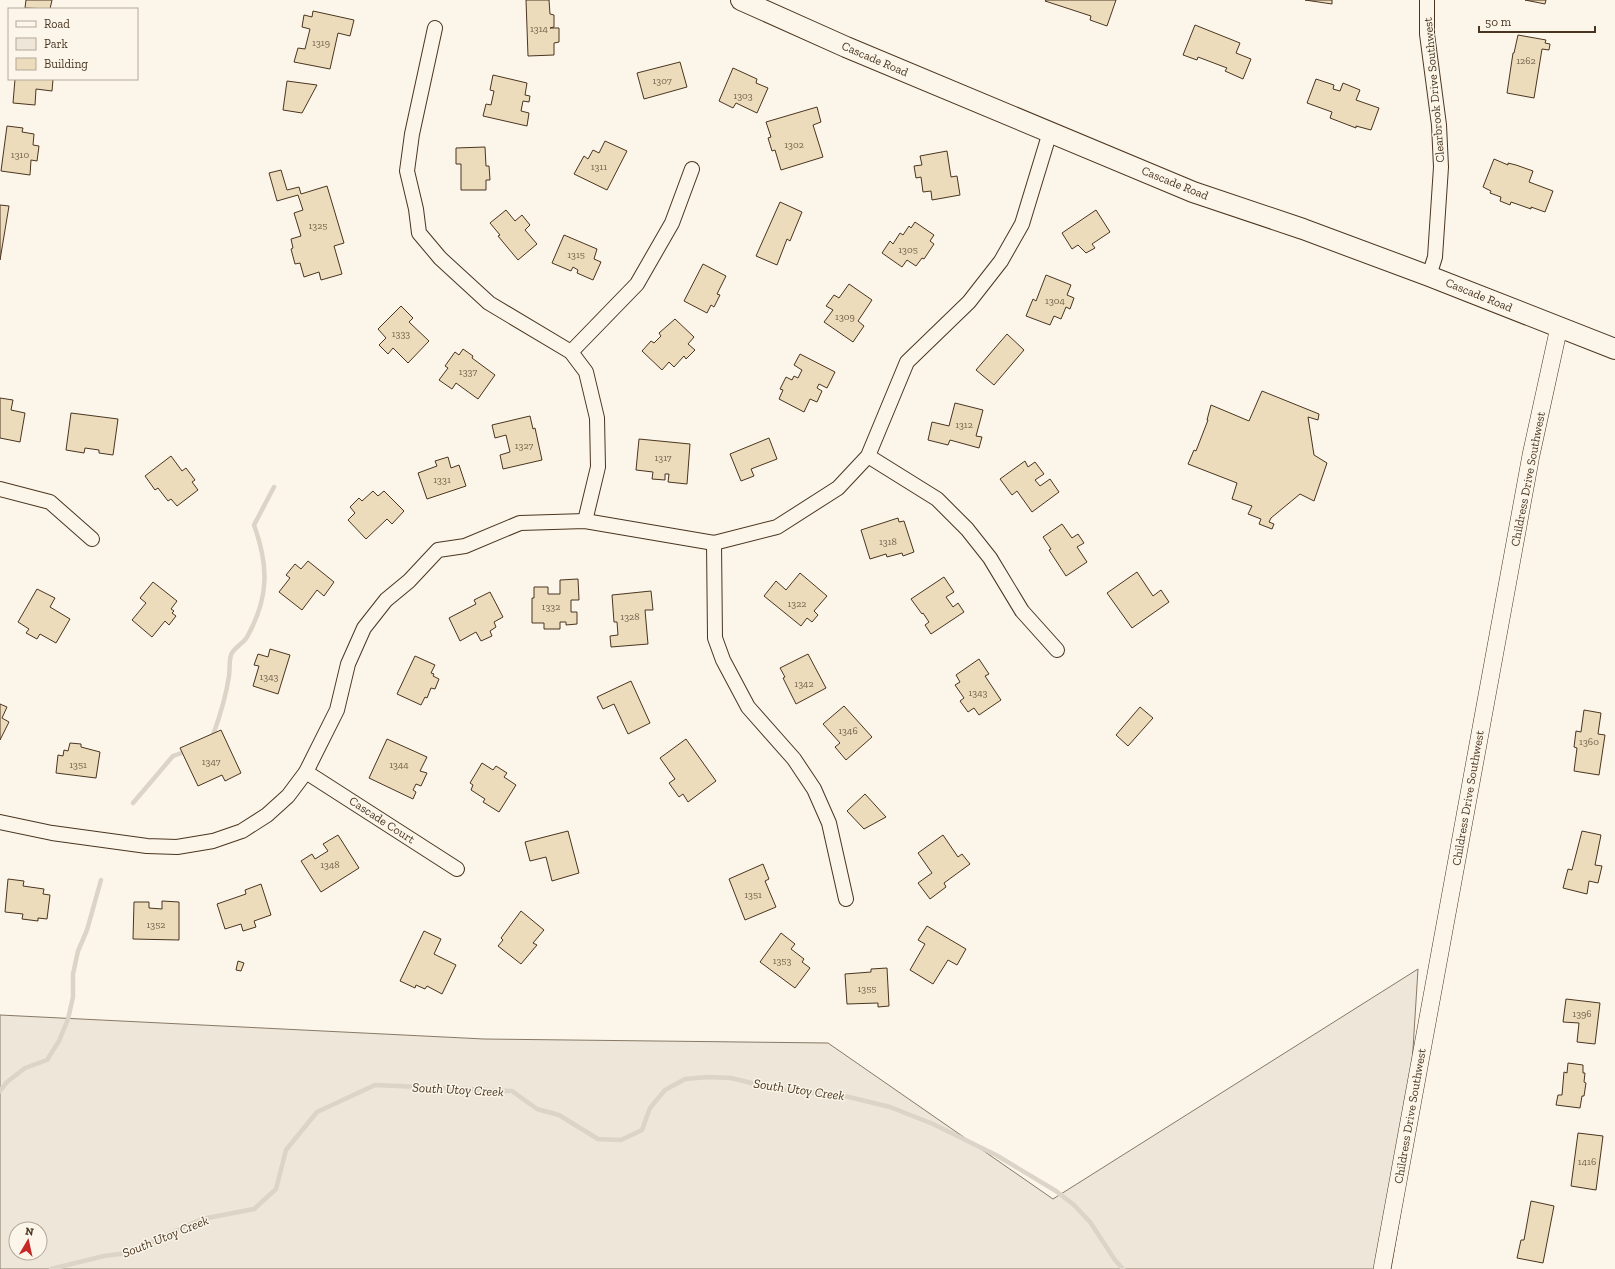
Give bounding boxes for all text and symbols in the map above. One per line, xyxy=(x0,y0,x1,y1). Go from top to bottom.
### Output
legend xyxy=(8,8,138,80)
scale bar xyxy=(1479,8,1595,34)
text: 50 m xyxy=(1485,15,1512,29)
street label: Clearbrook Drive Southwest xyxy=(1421,16,1447,163)
text: Road xyxy=(44,17,70,31)
house number: 1314 xyxy=(530,23,549,35)
text: Park xyxy=(44,37,69,51)
house number: 1319 xyxy=(312,37,330,49)
street label: Cascade Road xyxy=(840,39,911,79)
house number: 1262 xyxy=(1516,55,1536,67)
text: Building xyxy=(44,57,88,71)
house number: 1307 xyxy=(652,75,672,87)
house number: 1303 xyxy=(733,90,753,102)
house number: 1302 xyxy=(784,139,804,151)
house number: 1310 xyxy=(11,149,29,161)
house number: 1311 xyxy=(591,161,607,173)
street label: Cascade Road xyxy=(1140,163,1211,203)
house number: 1325 xyxy=(308,220,328,232)
house number: 1305 xyxy=(898,244,918,256)
house number: 1315 xyxy=(567,249,585,261)
street label: Cascade Road xyxy=(1444,275,1515,315)
house number: 1304 xyxy=(1045,295,1066,307)
house number: 1309 xyxy=(835,311,855,323)
house number: 1333 xyxy=(392,328,410,340)
house number: 1337 xyxy=(459,366,477,378)
street label: Childress Drive Southwest xyxy=(1508,410,1548,548)
house number: 1312 xyxy=(955,419,973,431)
house number: 1327 xyxy=(515,440,534,452)
house number: 1317 xyxy=(654,452,672,464)
house number: 1331 xyxy=(433,474,451,486)
house number: 1318 xyxy=(879,536,897,548)
house number: 1322 xyxy=(787,598,807,610)
house number: 1332 xyxy=(542,601,560,613)
house number: 1328 xyxy=(620,611,640,623)
house number: 1343 xyxy=(259,671,279,683)
house number: 1342 xyxy=(794,678,814,690)
house number: 1343 xyxy=(968,687,988,699)
house number: 1346 xyxy=(838,725,858,737)
street label: Childress Drive Southwest xyxy=(1449,729,1487,867)
house number: 1360 xyxy=(1579,736,1599,748)
house number: 1347 xyxy=(202,756,221,768)
house number: 1351 xyxy=(69,759,87,771)
house number: 1344 xyxy=(389,759,409,771)
street label: Cascade Court xyxy=(347,794,418,847)
house number: 1348 xyxy=(320,859,340,871)
house number: 1351 xyxy=(744,889,762,901)
house number: 1352 xyxy=(146,919,166,931)
house number: 1353 xyxy=(773,955,791,967)
house number: 1355 xyxy=(858,983,876,995)
house number: 1396 xyxy=(1572,1008,1592,1020)
street label: Childress Drive Southwest xyxy=(1391,1047,1429,1185)
water label: South Utoy Creek xyxy=(752,1076,846,1103)
water label: South Utoy Creek xyxy=(412,1080,504,1099)
house number: 1416 xyxy=(1578,1156,1596,1168)
water label: South Utoy Creek xyxy=(120,1212,211,1261)
north arrow xyxy=(8,1221,48,1261)
text: N xyxy=(24,1225,35,1239)

